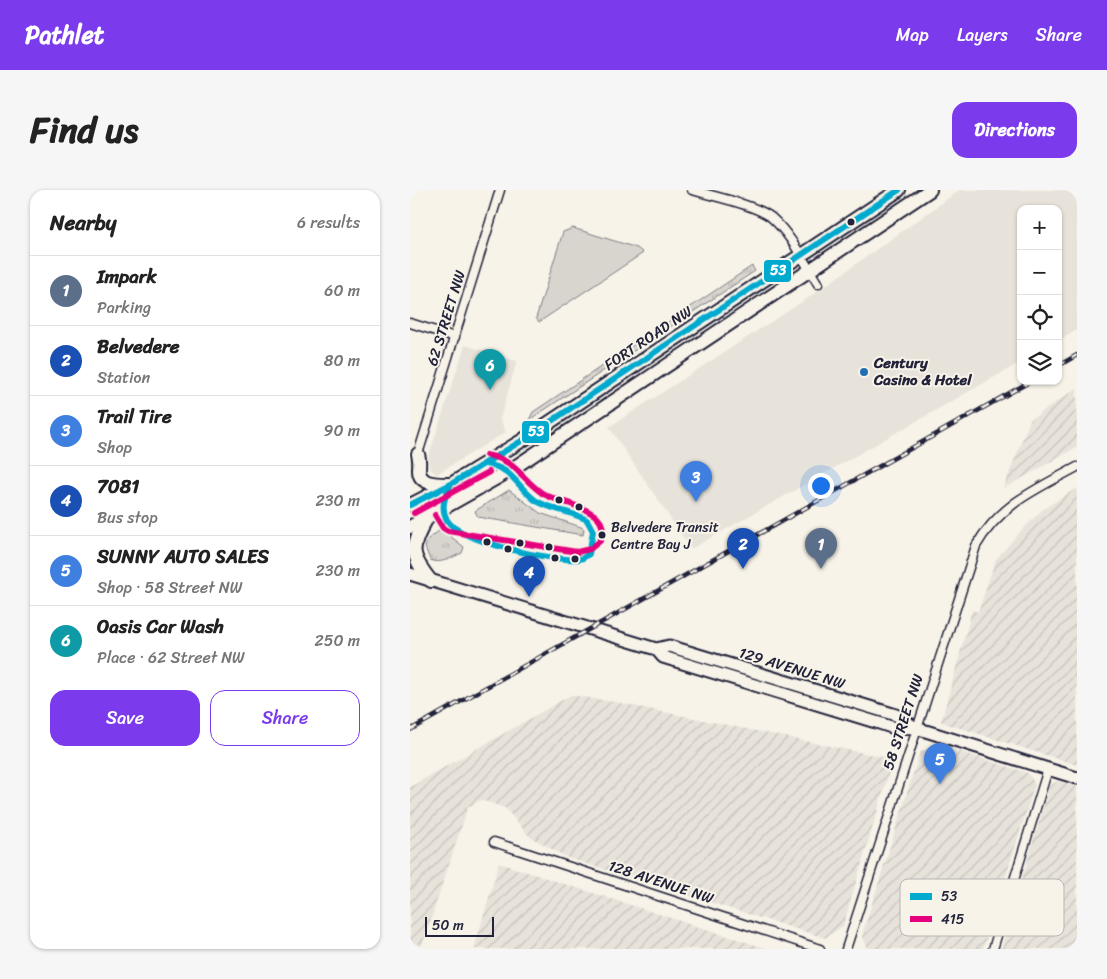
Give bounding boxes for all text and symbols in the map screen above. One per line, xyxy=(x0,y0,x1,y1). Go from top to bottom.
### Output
text: Pathlet xyxy=(25,14,104,56)
text: Map xyxy=(896,19,929,51)
text: Layers xyxy=(957,19,1008,51)
text: Share xyxy=(1036,19,1082,51)
text: Find us xyxy=(30,99,138,161)
button: Directions xyxy=(952,102,1077,158)
text: Nearby xyxy=(50,204,116,242)
map controls xyxy=(1017,205,1062,385)
button: + xyxy=(1017,205,1062,250)
text: 6 results xyxy=(297,208,360,237)
unlabelled marker xyxy=(846,217,856,227)
button: − xyxy=(1017,250,1062,295)
text: 53 xyxy=(770,258,786,283)
line badge: 53 xyxy=(763,259,792,283)
text: Impark xyxy=(97,260,157,293)
street label: 62 STREET NW xyxy=(419,267,473,369)
text: 1 xyxy=(63,276,69,305)
text: 60 m xyxy=(324,276,360,305)
text: Parking xyxy=(97,293,151,322)
button: locate xyxy=(1017,295,1062,340)
street label: FORT ROAD NW xyxy=(598,298,698,377)
text: Belvedere xyxy=(97,330,180,363)
button: layers xyxy=(1017,340,1062,385)
text: 2 xyxy=(61,346,71,375)
text: 80 m xyxy=(324,346,360,375)
pin: 6 xyxy=(474,349,506,390)
place label: Century Casino & Hotel xyxy=(873,350,972,393)
text: Station xyxy=(97,363,150,392)
marker: Century Casino & Hotel xyxy=(858,366,870,378)
text: Trail Tire xyxy=(97,400,172,433)
text: 3 xyxy=(62,416,70,445)
text: 90 m xyxy=(324,416,360,445)
text: 53 xyxy=(528,419,544,444)
line badge: 53 xyxy=(521,420,550,444)
text: Shop xyxy=(97,433,132,462)
pin: 3 xyxy=(680,461,712,502)
text: 7081 xyxy=(97,470,139,503)
your location xyxy=(808,473,834,499)
text: 4 xyxy=(61,486,71,515)
text: 230 m xyxy=(315,486,360,515)
unlabelled marker xyxy=(554,495,564,505)
unlabelled marker xyxy=(574,502,584,512)
text: Bus stop xyxy=(97,503,158,532)
place label: Belvedere Transit Centre Bay J xyxy=(611,515,719,557)
pin: 2 xyxy=(727,528,759,569)
pin: 1 xyxy=(805,528,837,569)
marker: Belvedere Transit Centre Bay J xyxy=(597,530,607,540)
unlabelled marker xyxy=(482,537,492,547)
unlabelled marker xyxy=(515,538,525,548)
text: SUNNY AUTO SALES xyxy=(97,540,269,573)
unlabelled marker xyxy=(544,542,554,552)
unlabelled marker xyxy=(503,544,513,554)
unlabelled marker xyxy=(550,553,560,563)
unlabelled marker xyxy=(570,554,580,564)
text: 5 xyxy=(61,556,71,585)
text: 230 m xyxy=(315,556,360,585)
pin: 4 xyxy=(513,556,545,597)
text: Shop · 58 Street NW xyxy=(97,573,243,602)
text: Oasis Car Wash xyxy=(97,610,224,643)
text: 6 xyxy=(61,626,71,655)
text: 250 m xyxy=(314,626,360,655)
street label: 129 AVENUE NW xyxy=(736,640,849,697)
text: Place · 62 Street NW xyxy=(97,643,245,672)
street label: 58 STREET NW xyxy=(875,670,931,774)
button: Save xyxy=(50,690,200,746)
button: Share xyxy=(210,690,360,746)
pin: 5 xyxy=(924,743,956,784)
street label: 128 AVENUE NW xyxy=(605,853,717,911)
legend xyxy=(900,879,1064,936)
text: 53 xyxy=(941,884,958,909)
text: 415 xyxy=(941,907,965,932)
text: 50 m xyxy=(432,913,464,938)
scale bar xyxy=(425,914,494,937)

